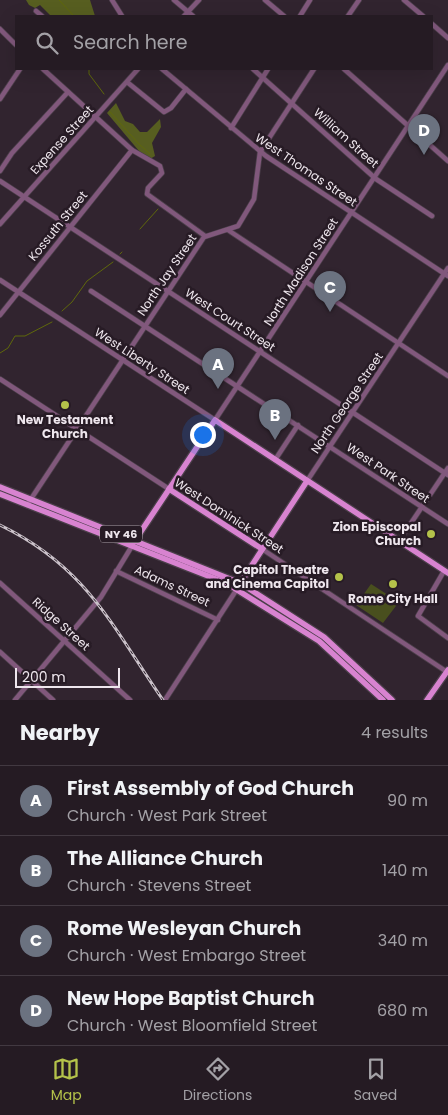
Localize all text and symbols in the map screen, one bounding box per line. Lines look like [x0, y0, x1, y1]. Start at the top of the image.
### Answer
search box [15, 15, 433, 70]
icon: search [33, 29, 61, 57]
text: Search here [73, 29, 187, 56]
street label: Expense Street [26, 102, 97, 178]
street label: William Street [310, 104, 383, 171]
pin: D [408, 114, 440, 155]
street label: West Thomas Street [252, 129, 361, 210]
street label: Kossuth Street [24, 187, 91, 264]
street label: North Madison Street [259, 215, 342, 329]
street label: North Jay Street [133, 230, 200, 319]
pin: C [314, 271, 346, 312]
street label: West Court Street [182, 284, 279, 355]
street label: West Liberty Street [91, 323, 193, 398]
pin: A [202, 348, 234, 389]
street label: North George Street [306, 349, 387, 457]
marker: New Testament Church [59, 399, 71, 411]
pin: B [259, 399, 291, 440]
place label: New Testament Church [17, 411, 113, 442]
your location [190, 422, 216, 448]
street label: West Park Street [343, 438, 433, 507]
street label: West Dominick Street [171, 474, 287, 557]
place label: Zion Episcopal Church [332, 518, 421, 549]
road number: NY 46 [100, 526, 142, 542]
marker: Zion Episcopal Church [425, 528, 437, 540]
street label: Adams Street [132, 561, 213, 610]
place label: Capitol Theatre and Cinema Capitol [205, 561, 330, 592]
marker: Capitol Theatre and Cinema Capitol [333, 571, 345, 583]
marker: Rome City Hall [387, 578, 399, 590]
place label: Rome City Hall [348, 590, 438, 607]
street label: Ridge Street [29, 593, 94, 654]
scale bar [15, 665, 120, 688]
text: 200 m [22, 667, 66, 687]
text: Nearby [20, 718, 100, 747]
text: 4 results [361, 721, 428, 744]
text: First Assembly of God Church [67, 775, 354, 802]
text: A [30, 789, 42, 812]
text: 90 m [387, 789, 428, 812]
text: Church · West Park Street [67, 804, 267, 827]
text: The Alliance Church [67, 845, 263, 872]
text: B [31, 859, 41, 882]
text: 140 m [382, 859, 428, 882]
text: Church · Stevens Street [67, 874, 251, 897]
text: Rome Wesleyan Church [67, 915, 301, 942]
text: C [30, 929, 42, 952]
text: 340 m [378, 929, 428, 952]
text: Church · West Embargo Street [67, 944, 306, 967]
text: New Hope Baptist Church [67, 985, 315, 1012]
text: D [30, 999, 42, 1022]
text: 680 m [377, 999, 428, 1022]
text: Church · West Bloomfield Street [67, 1014, 317, 1037]
tab: Map [51, 1055, 82, 1106]
tab: Directions [183, 1055, 252, 1106]
tab: Saved [354, 1055, 397, 1106]

